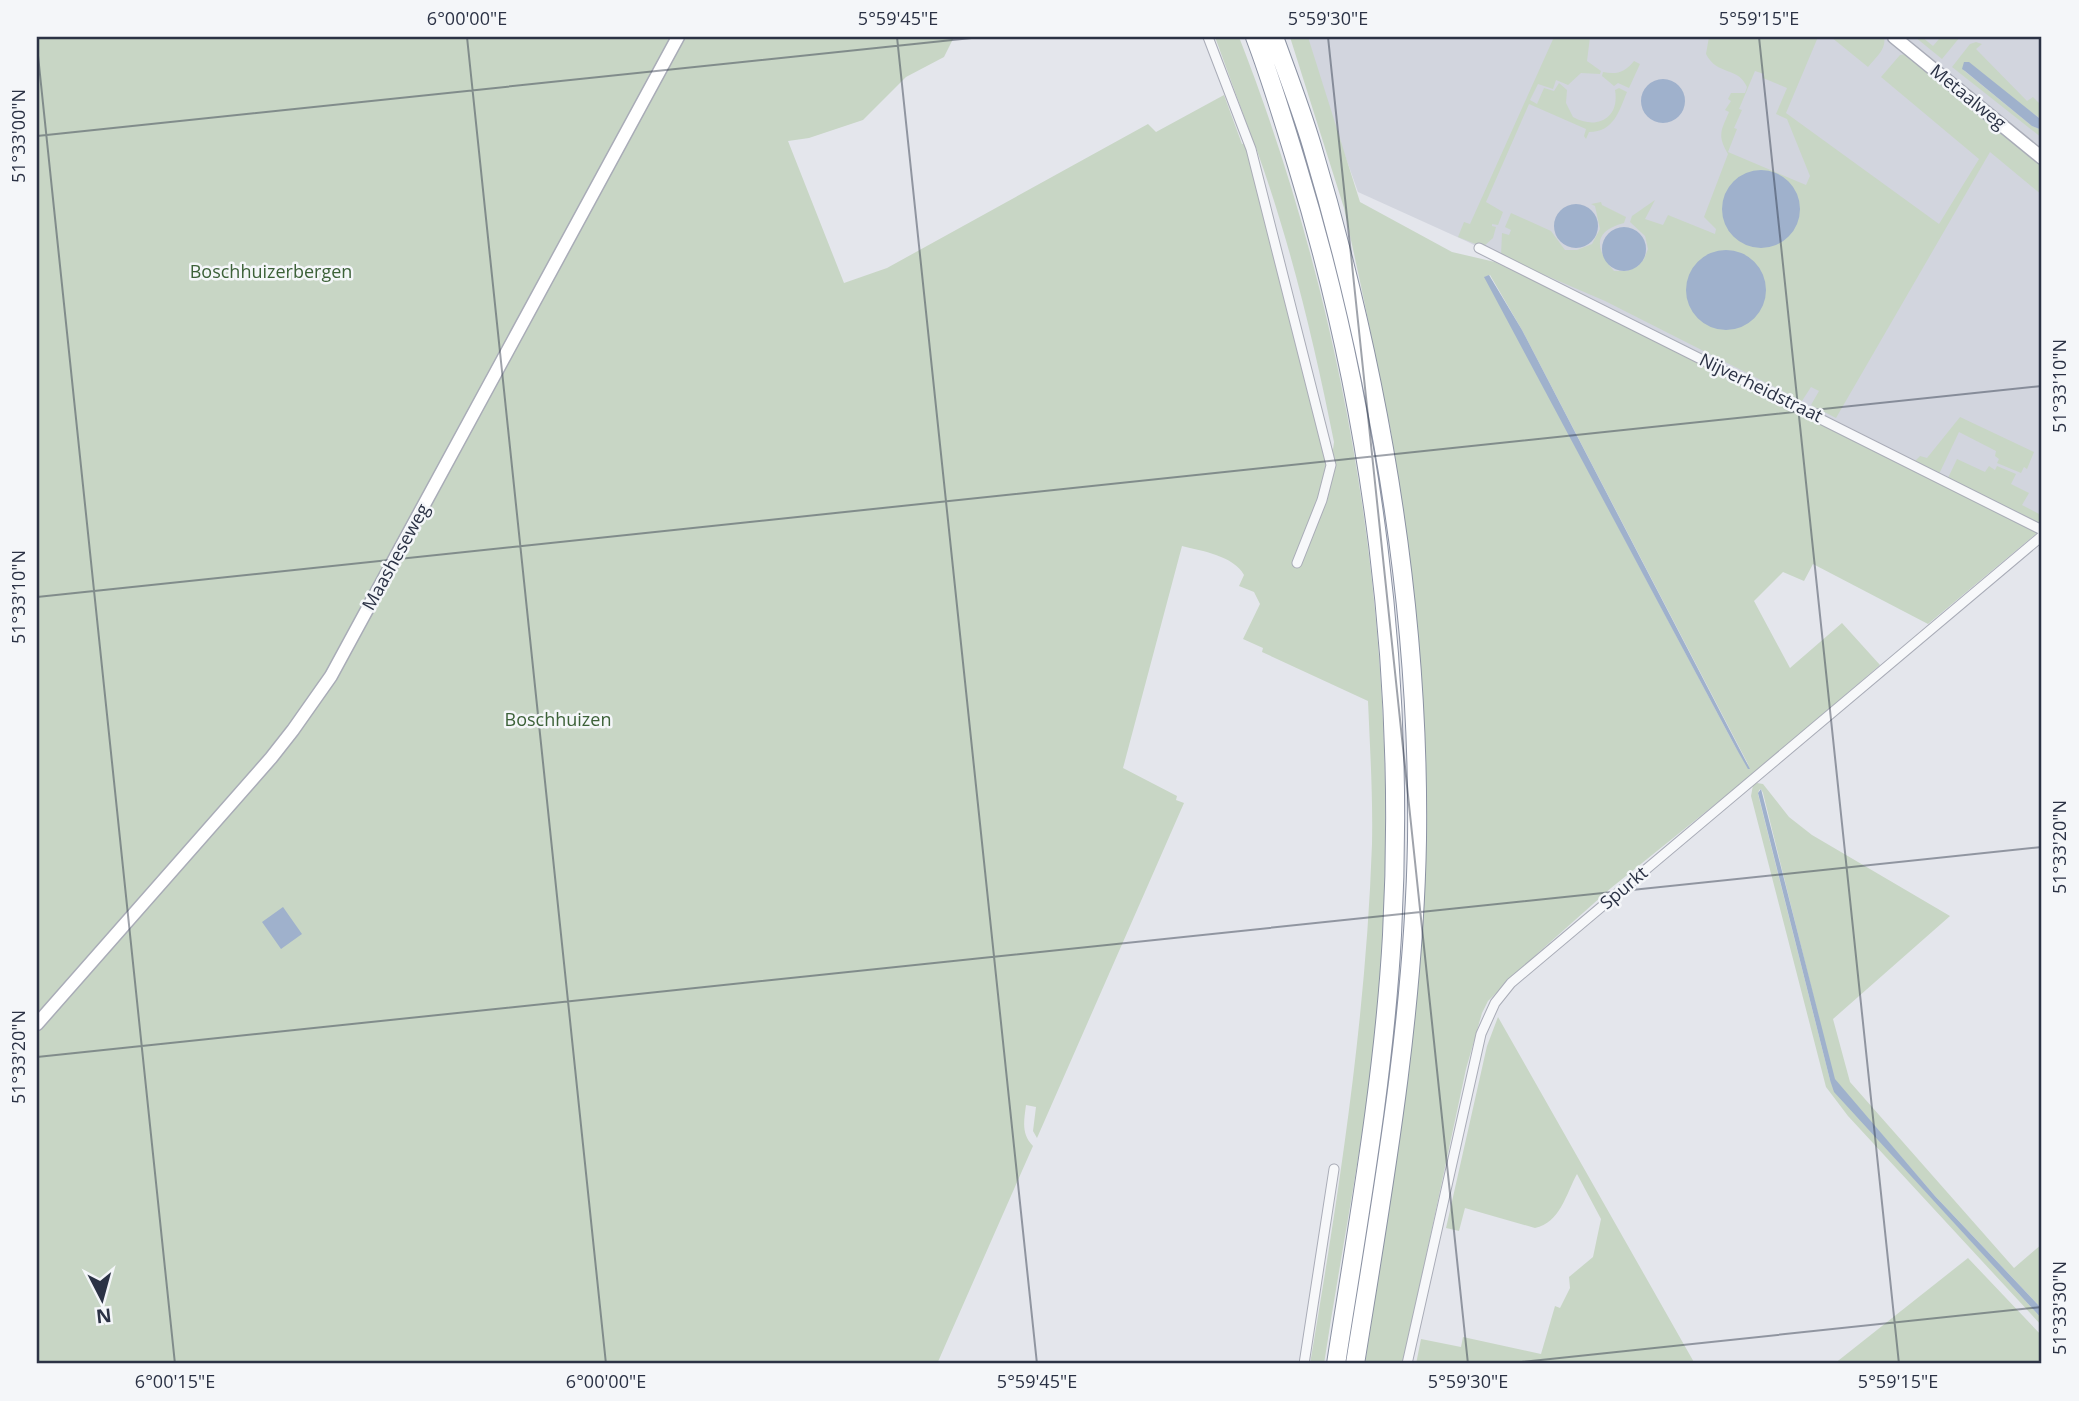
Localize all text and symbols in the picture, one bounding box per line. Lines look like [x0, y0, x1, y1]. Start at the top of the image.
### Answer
text: 6°00'00"E [427, 6, 507, 30]
text: 5°59'45"E [858, 6, 938, 30]
text: 5°59'30"E [1288, 6, 1368, 30]
text: 5°59'15"E [1719, 6, 1799, 30]
street label: Metaalweg [1926, 58, 2012, 134]
text: 51°33'00"N [6, 89, 30, 183]
park label: Boschhuizerbergen [190, 259, 352, 283]
text: 51°33'10"N [2047, 339, 2071, 433]
street label: Nijverheidstraat [1696, 347, 1827, 427]
street label: Maasheseweg [356, 499, 434, 614]
text: 51°33'10"N [6, 550, 30, 644]
park label: Boschhuizen [505, 707, 611, 731]
text: 51°33'20"N [2047, 800, 2071, 894]
street label: Spurkt [1595, 860, 1652, 914]
text: 51°33'20"N [6, 1010, 30, 1104]
text: 51°33'30"N [2047, 1261, 2071, 1355]
north arrow [66, 1264, 136, 1334]
text: N [95, 1302, 113, 1330]
text: 6°00'15"E [135, 1369, 215, 1393]
text: 6°00'00"E [566, 1369, 646, 1393]
text: 5°59'45"E [997, 1369, 1077, 1393]
text: 5°59'30"E [1428, 1369, 1508, 1393]
text: 5°59'15"E [1858, 1369, 1938, 1393]

